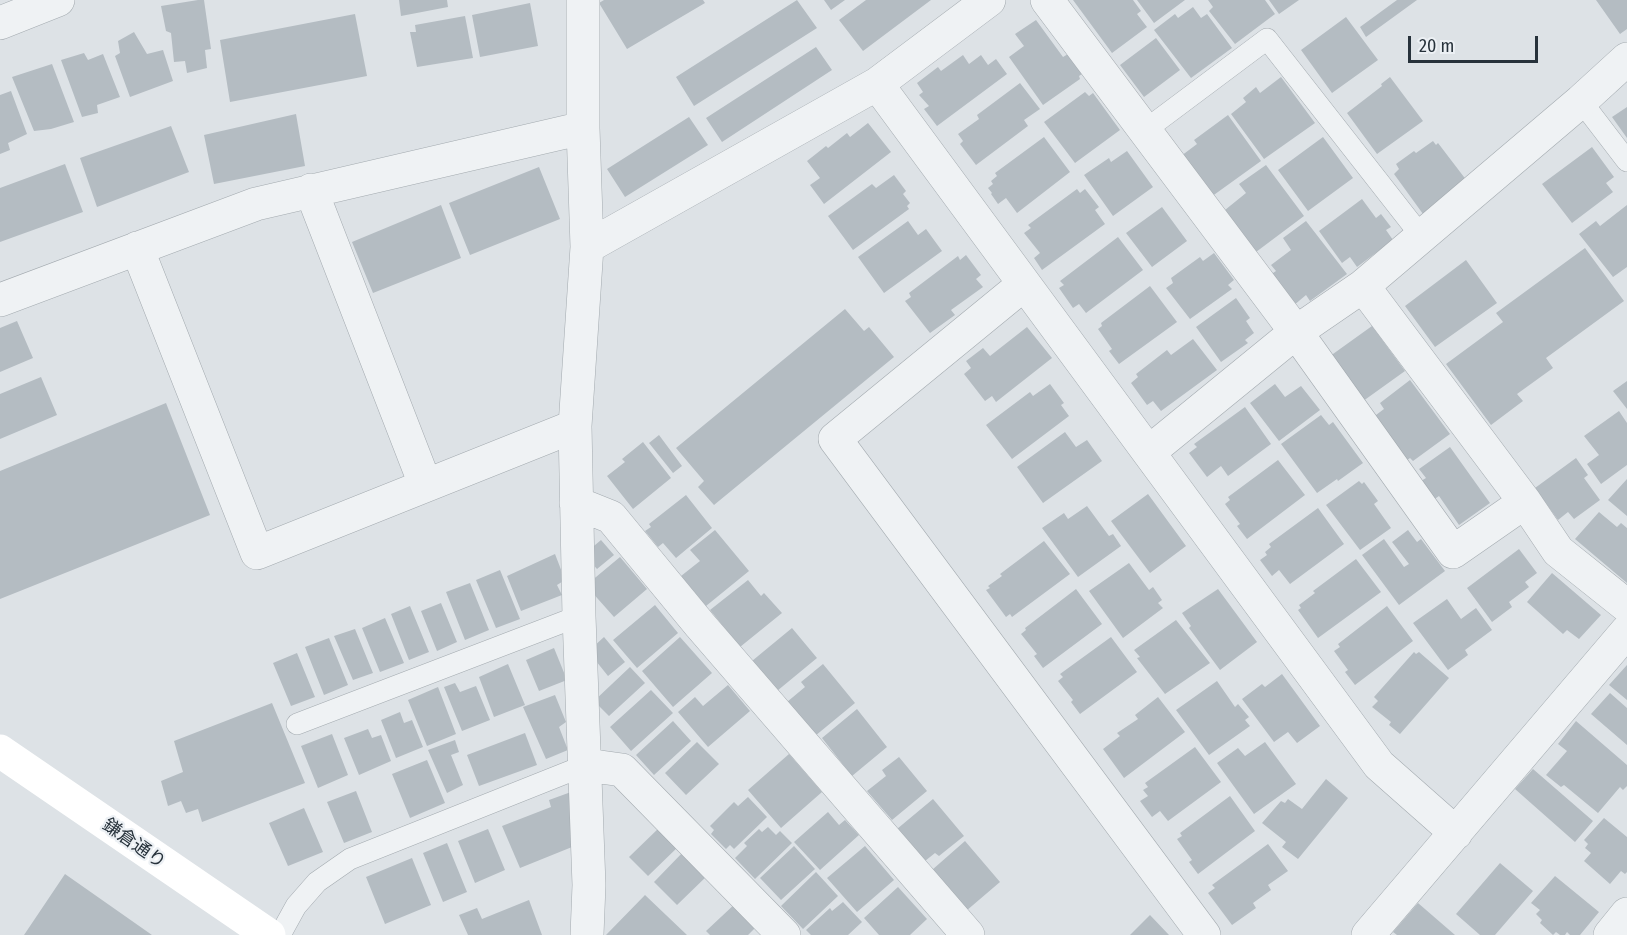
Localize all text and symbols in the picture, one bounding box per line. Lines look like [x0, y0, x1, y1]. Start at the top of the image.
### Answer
scale bar [1411, 24, 1542, 62]
text: 20 m [1419, 35, 1454, 57]
street label: 鎌倉通り [98, 815, 170, 873]

